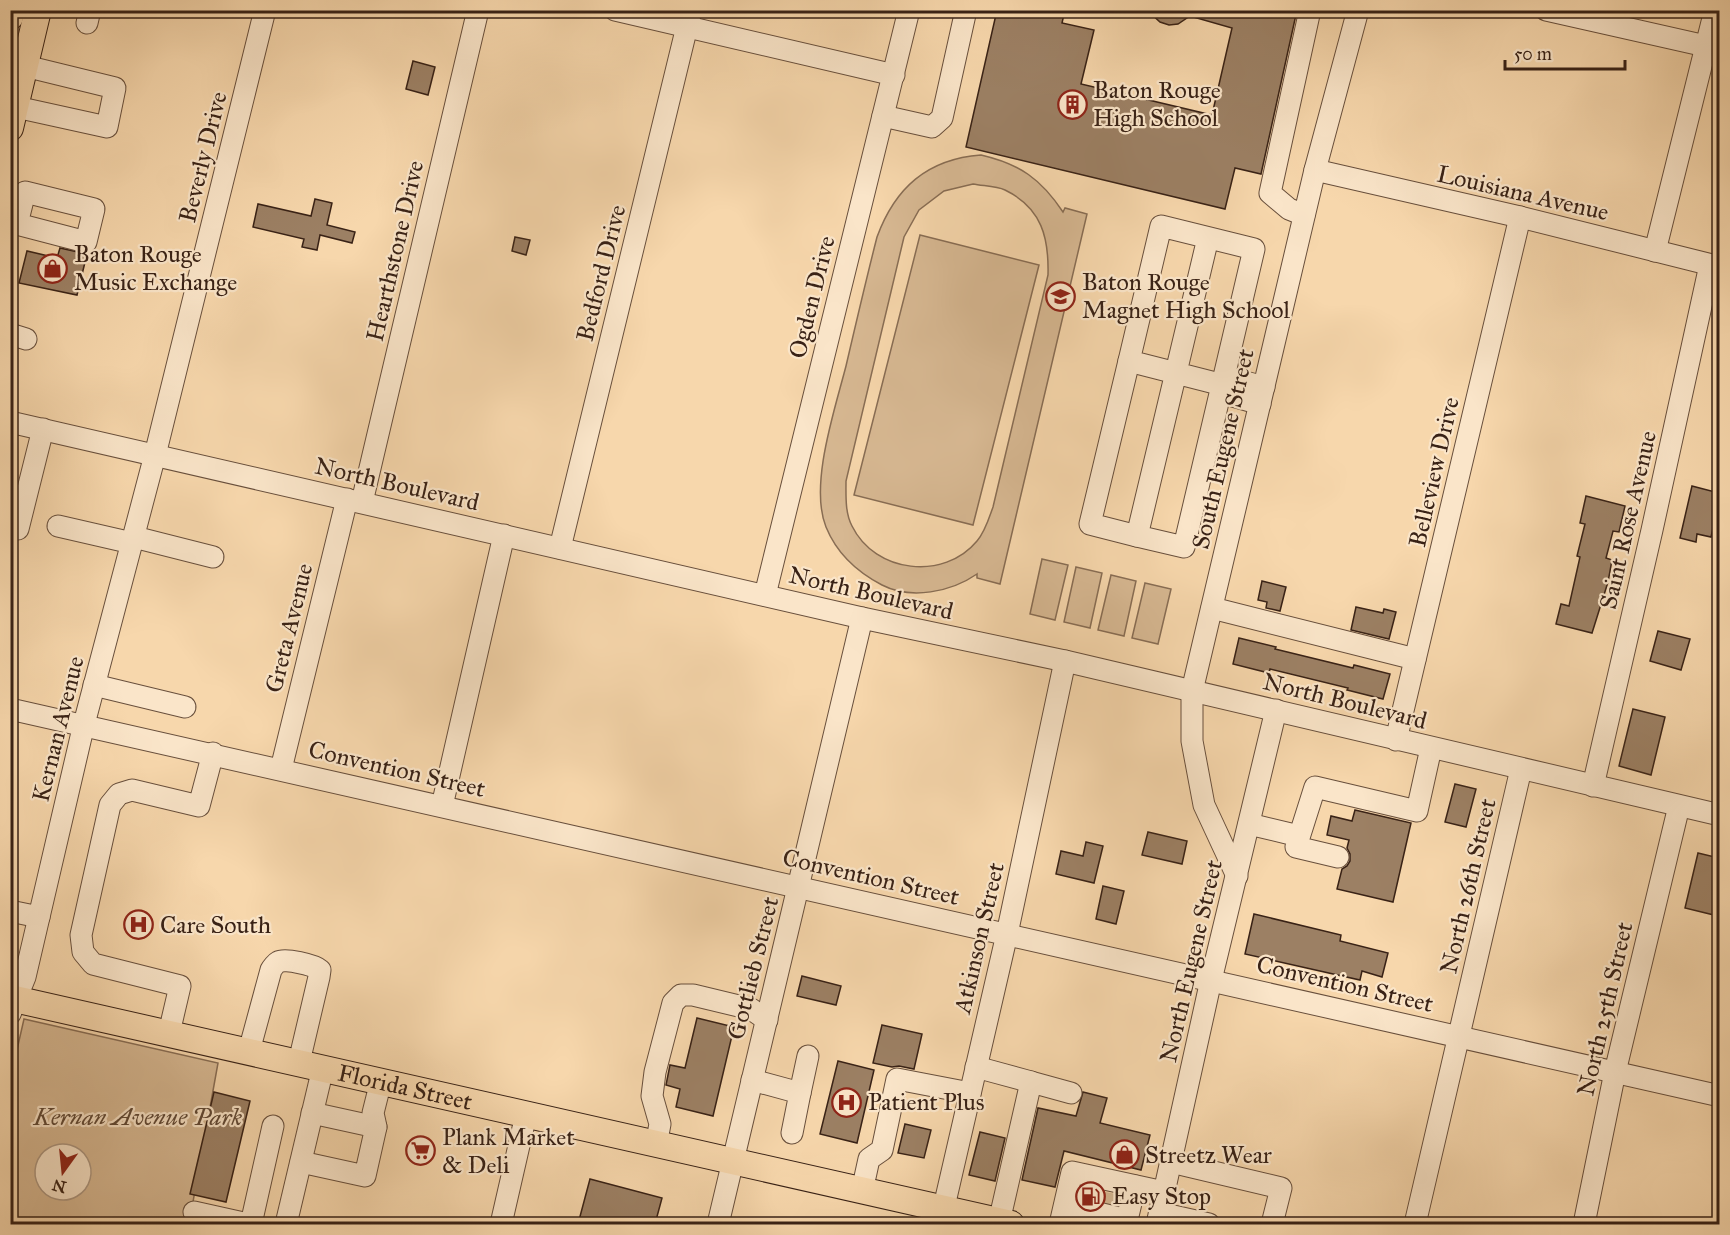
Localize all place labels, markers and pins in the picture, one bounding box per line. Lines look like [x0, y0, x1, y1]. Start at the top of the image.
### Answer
place label: Baton Rouge High School [1093, 75, 1221, 133]
building icon: Baton Rouge High School [1056, 88, 1088, 120]
place label: Baton Rouge Music Exchange [74, 239, 237, 297]
shop icon: Baton Rouge Music Exchange [37, 252, 69, 284]
place label: Baton Rouge Magnet High School [1082, 267, 1290, 325]
school or university icon: Baton Rouge Magnet High School [1045, 280, 1077, 312]
hospital icon: Care South [123, 909, 155, 941]
place label: Care South [160, 910, 271, 940]
hospital icon: Patient Plus [831, 1086, 863, 1118]
place label: Patient Plus [868, 1087, 985, 1117]
place label: Plank Market & Deli [442, 1122, 575, 1180]
supermarket icon: Plank Market & Deli [405, 1135, 437, 1167]
shop icon: Streetz Wear [1108, 1139, 1140, 1171]
place label: Streetz Wear [1145, 1140, 1272, 1170]
fuel station icon: Easy Stop [1075, 1180, 1107, 1212]
place label: Easy Stop [1112, 1181, 1211, 1211]

